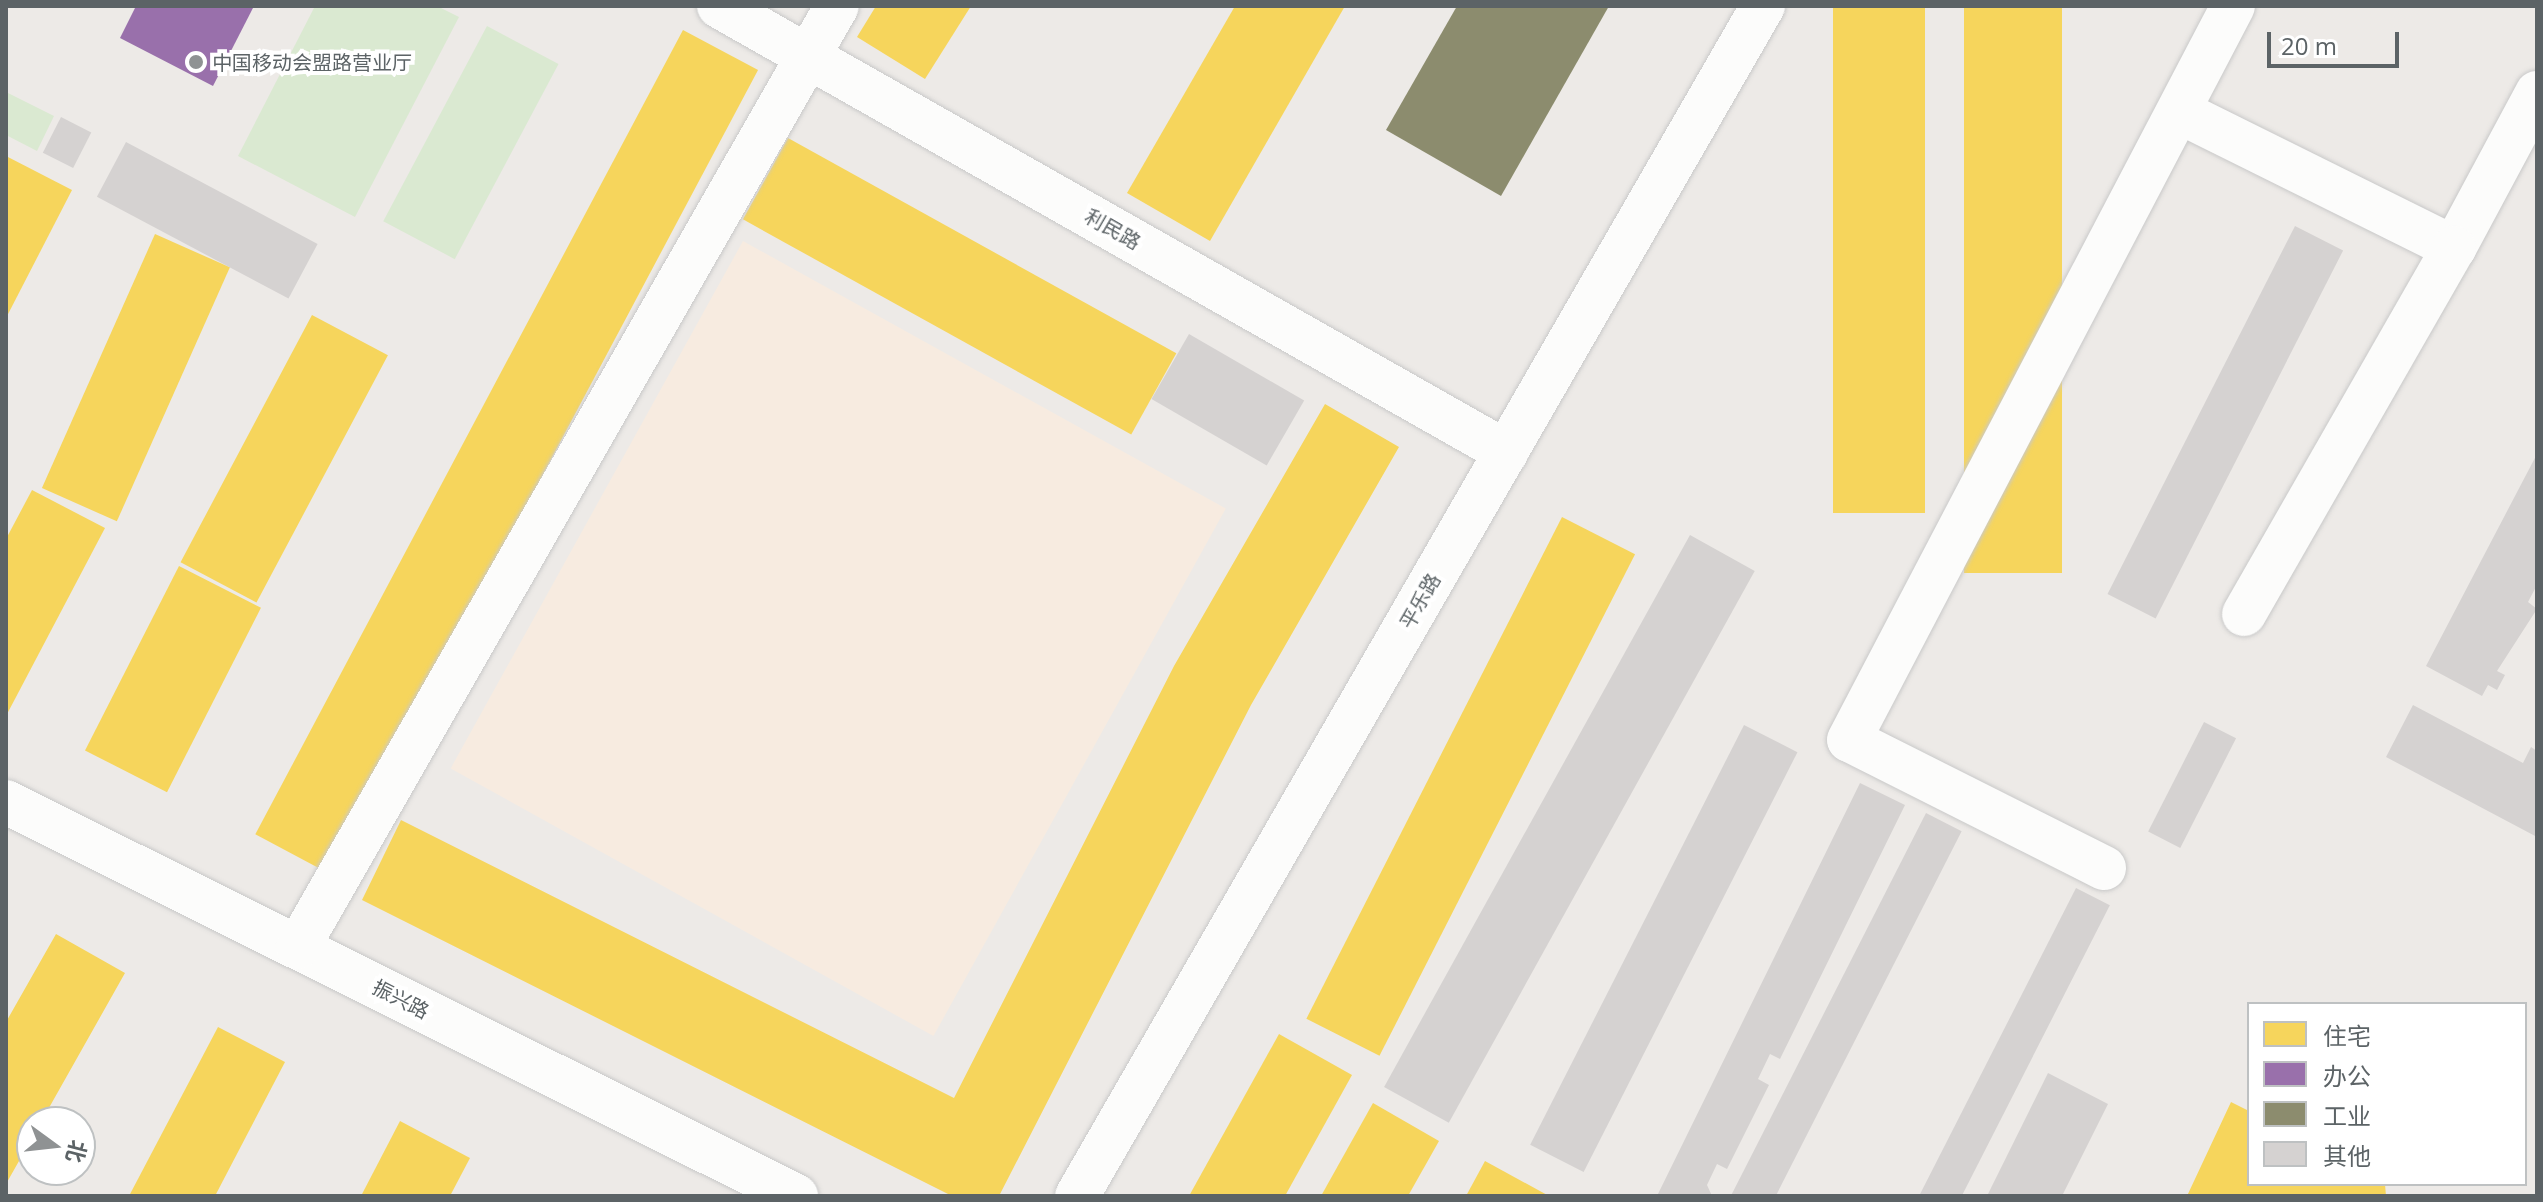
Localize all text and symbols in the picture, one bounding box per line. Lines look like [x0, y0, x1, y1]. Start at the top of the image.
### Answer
scale bar [2271, 16, 2403, 66]
text: 20 m [2281, 29, 2337, 62]
place label: 中国移动会盟路营业厅 [212, 50, 412, 74]
marker: 中国移动会盟路营业厅 [187, 53, 205, 71]
street label: 利民路 [1081, 204, 1145, 254]
street label: 平乐路 [1395, 569, 1445, 633]
street label: 振兴路 [369, 975, 433, 1023]
legend [2247, 1002, 2527, 1186]
text: 住宅 [2323, 1019, 2371, 1052]
text: 办公 [2323, 1059, 2371, 1092]
text: 工业 [2323, 1099, 2371, 1132]
north arrow [16, 1106, 96, 1186]
text: 北 [60, 1137, 95, 1166]
text: 其他 [2323, 1139, 2371, 1172]

